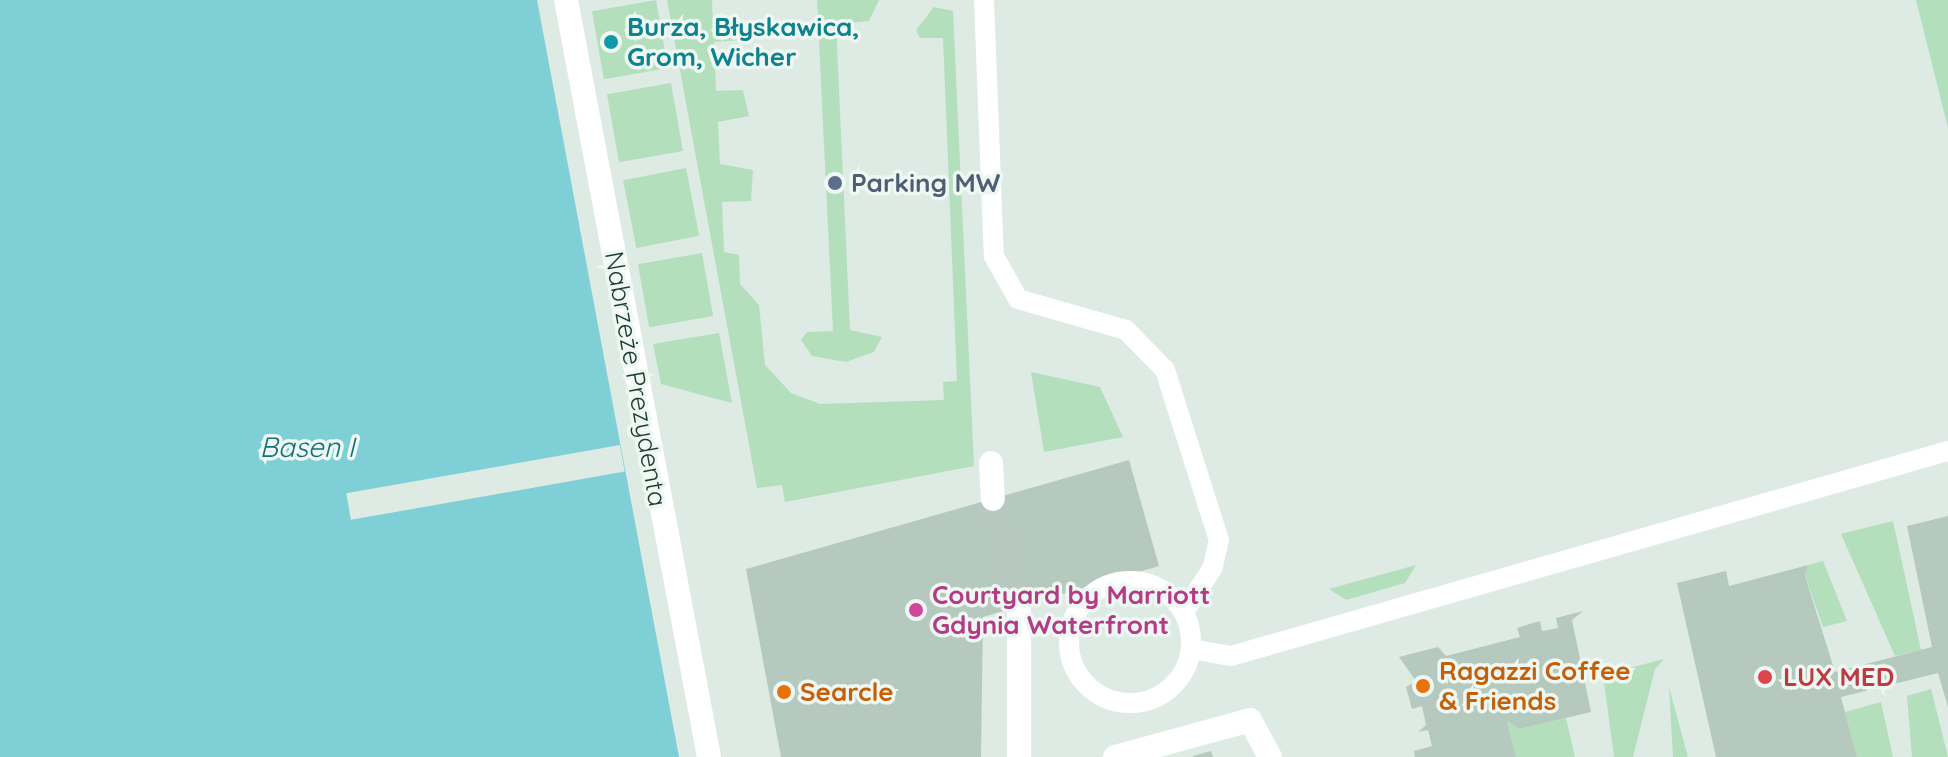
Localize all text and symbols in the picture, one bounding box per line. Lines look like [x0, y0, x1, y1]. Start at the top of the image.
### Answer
place label: Burza, Błyskawica, Grom, Wicher [627, 11, 859, 72]
marker: Burza, Błyskawica, Grom, Wicher [602, 33, 620, 51]
place label: Parking MW [851, 167, 1000, 199]
marker: Parking MW [826, 174, 844, 192]
street label: Nabrzeże Prezydenta [598, 249, 674, 509]
water label: Basen I [260, 430, 354, 464]
place label: Courtyard by Marriott Gdynia Waterfront [932, 579, 1210, 640]
marker: Courtyard by Marriott Gdynia Waterfront [907, 601, 925, 619]
place label: Ragazzi Coffee & Friends [1439, 655, 1631, 716]
place label: LUX MED [1783, 661, 1894, 693]
marker: LUX MED [1754, 666, 1776, 688]
place label: Searcle [800, 676, 894, 708]
marker: Ragazzi Coffee & Friends [1414, 677, 1432, 695]
marker: Searcle [775, 683, 793, 701]

